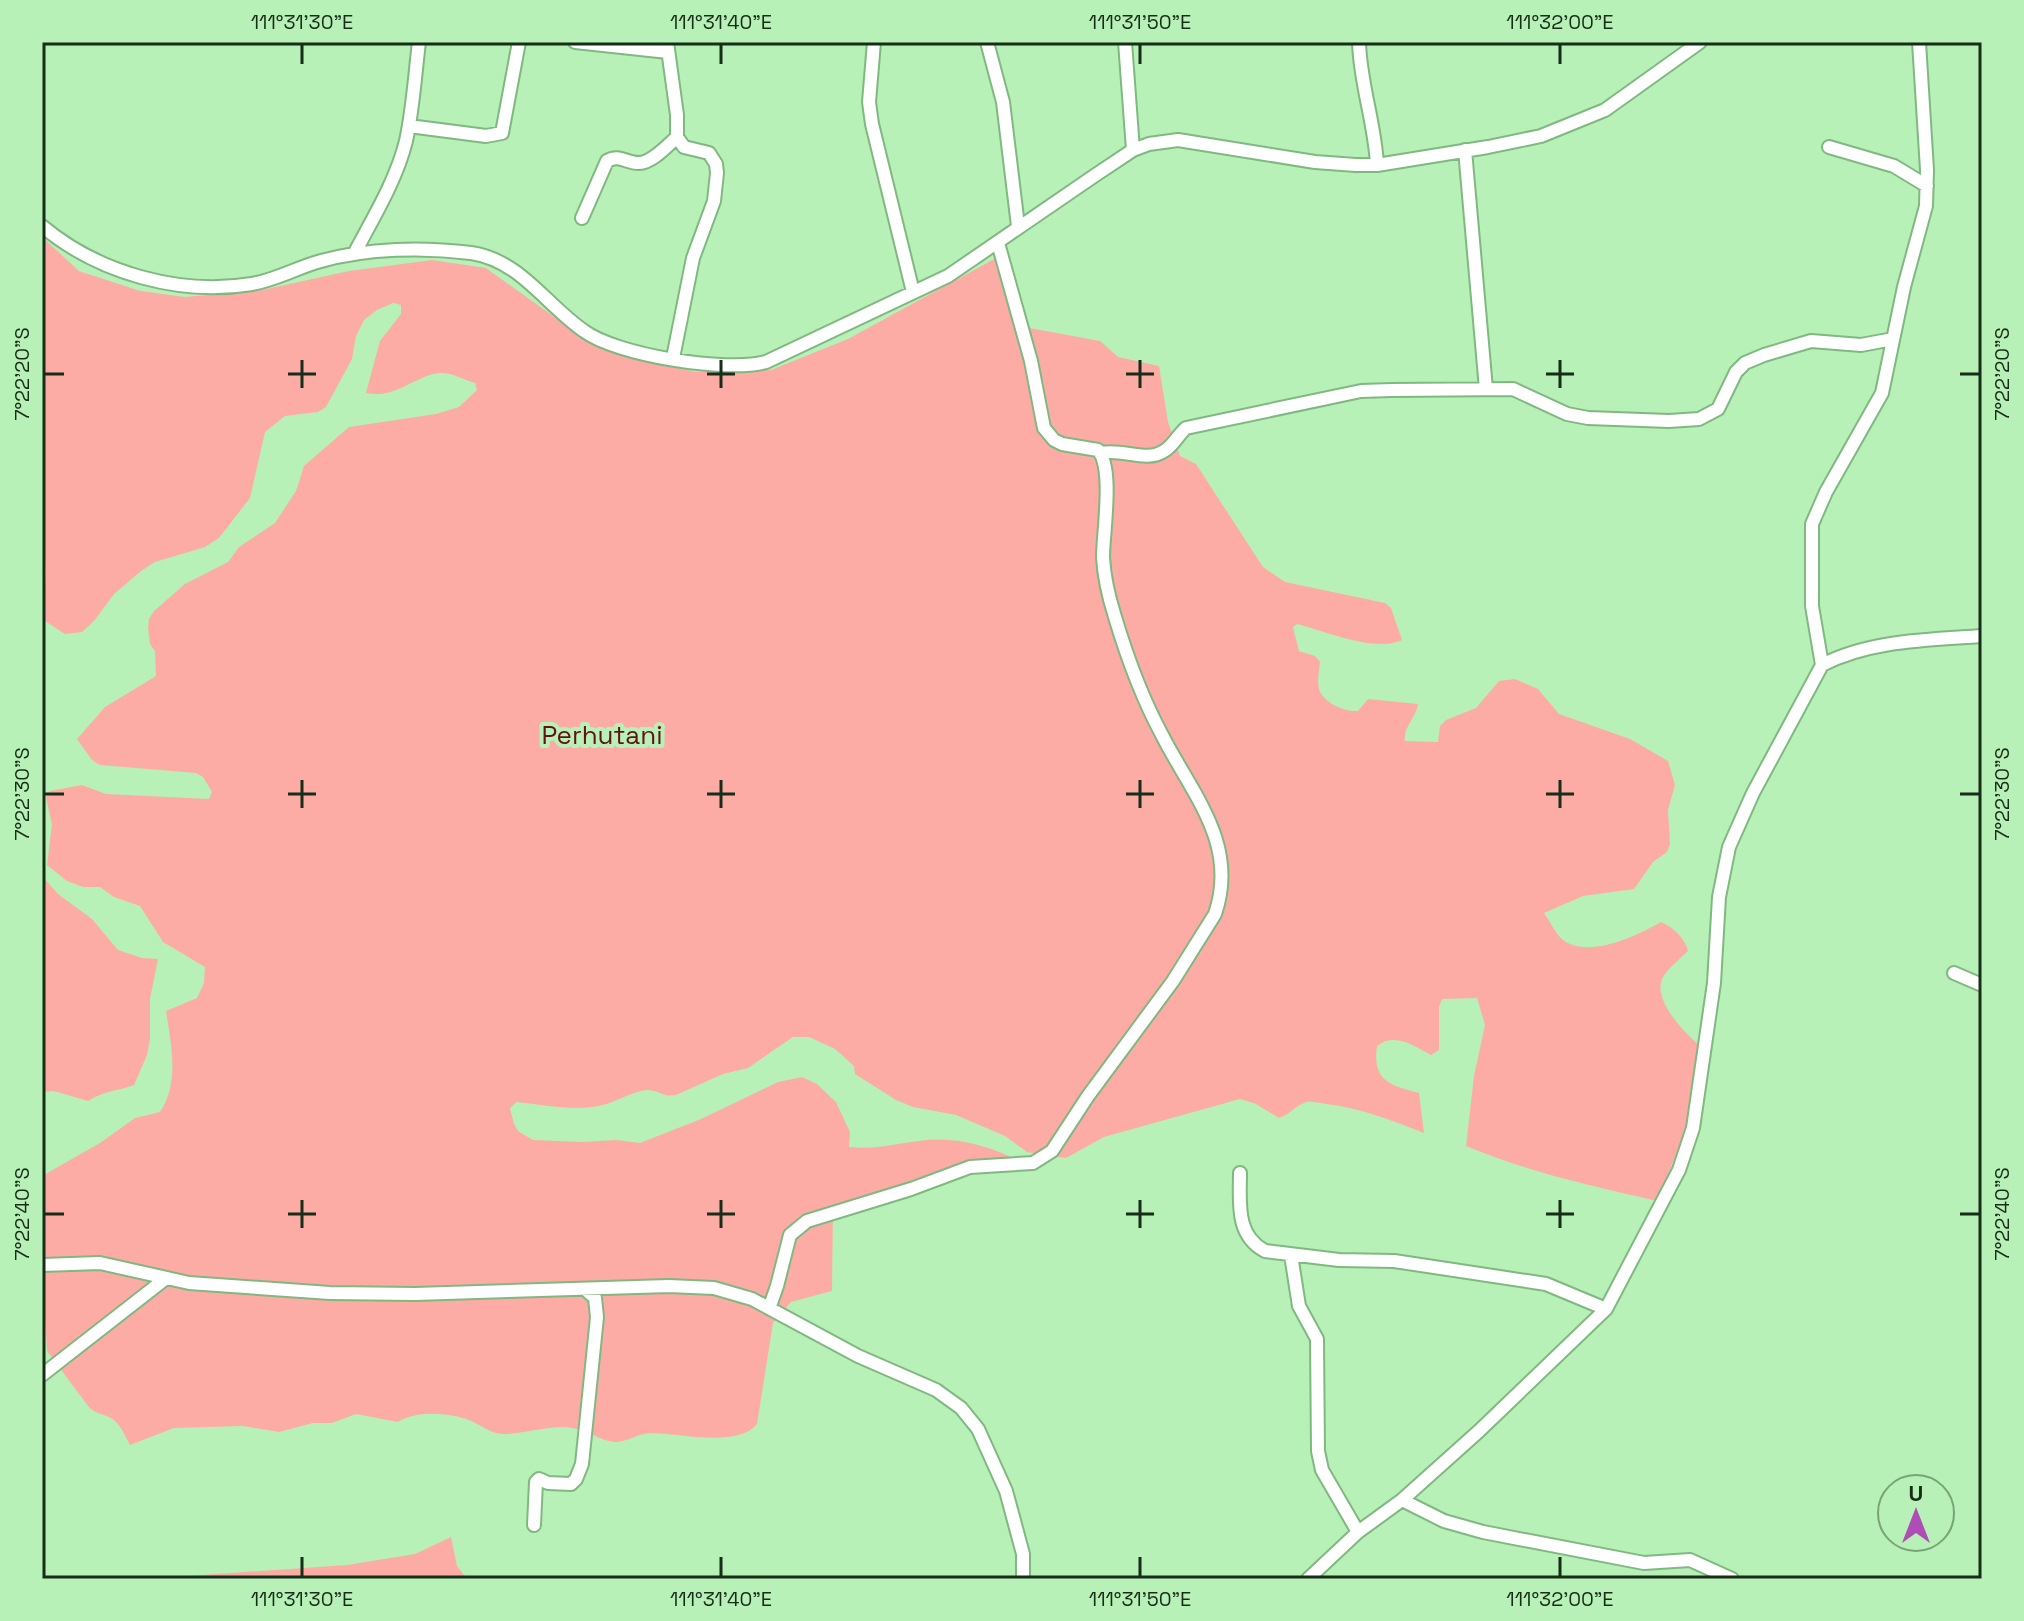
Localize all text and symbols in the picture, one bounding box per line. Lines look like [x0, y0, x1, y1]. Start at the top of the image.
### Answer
text: 111°31'30"E [251, 9, 353, 35]
text: 111°31'40"E [670, 9, 772, 35]
text: 111°31'50"E [1089, 9, 1191, 35]
text: 111°32'00"E [1506, 9, 1614, 35]
text: 7°22'20"S [9, 327, 35, 421]
text: 7°22'20"S [1989, 327, 2015, 421]
park label: Perhutani [541, 718, 663, 752]
text: 7°22'30"S [9, 747, 35, 841]
text: 7°22'30"S [1989, 747, 2015, 841]
text: 7°22'40"S [9, 1167, 35, 1261]
text: 7°22'40"S [1989, 1167, 2015, 1261]
north arrow [1876, 1473, 1956, 1553]
text: U [1909, 1479, 1923, 1507]
text: 111°31'30"E [251, 1586, 353, 1612]
text: 111°31'40"E [670, 1586, 772, 1612]
text: 111°31'50"E [1089, 1586, 1191, 1612]
text: 111°32'00"E [1506, 1586, 1614, 1612]

